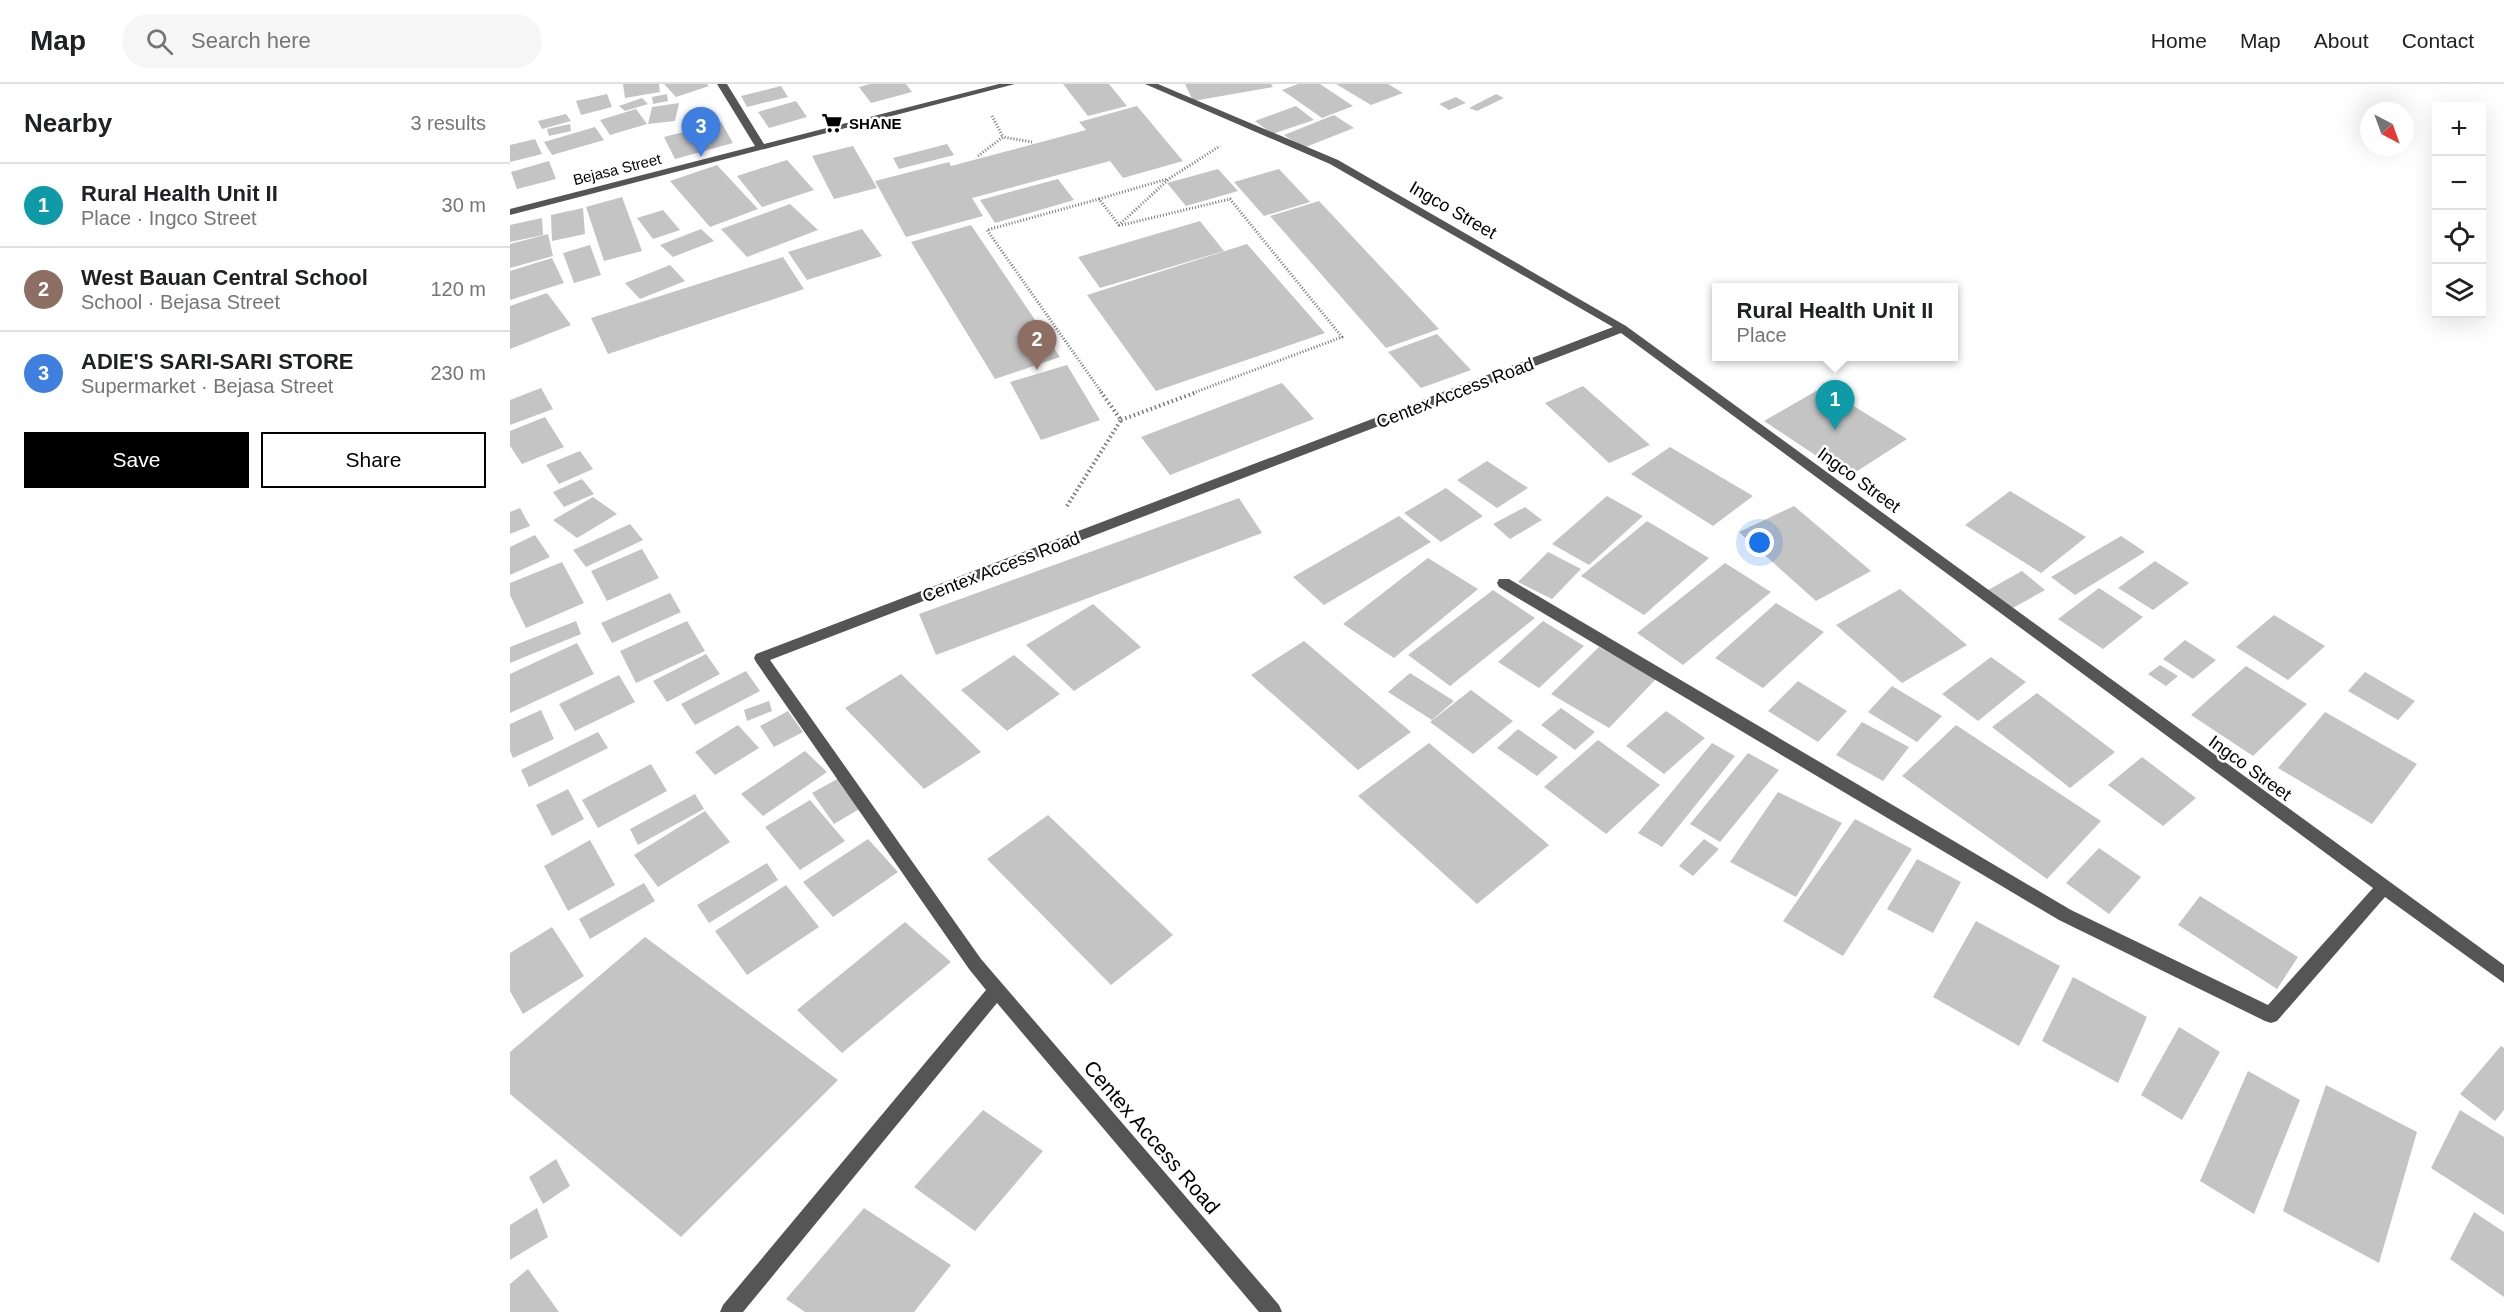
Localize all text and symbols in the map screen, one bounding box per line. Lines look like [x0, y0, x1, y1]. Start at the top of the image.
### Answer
search box [122, 14, 542, 68]
text: Map [30, 25, 86, 56]
icon: search [143, 25, 176, 58]
text: Search here [191, 28, 311, 53]
text: Home [2151, 29, 2207, 52]
text: Map [2240, 29, 2281, 52]
text: About [2314, 29, 2369, 52]
text: Contact [2402, 29, 2474, 52]
north arrow [2360, 102, 2414, 156]
map controls [2432, 102, 2486, 318]
button: + [2432, 102, 2486, 156]
pin: 3 [682, 107, 720, 157]
text: Nearby [24, 108, 112, 138]
supermarket icon: SHANE [820, 111, 844, 135]
text: 3 results [410, 112, 486, 134]
place label: SHANE [849, 115, 902, 132]
street label: Bejasa Street [571, 150, 664, 188]
button: − [2432, 156, 2486, 210]
street label: Ingco Street [1406, 177, 1500, 243]
text: Rural Health Unit II [81, 181, 278, 206]
text: 1 [38, 194, 49, 216]
text: 30 m [442, 194, 486, 216]
text: Place · Ingco Street [81, 207, 257, 229]
button: locate [2432, 210, 2486, 264]
button: layers [2432, 264, 2486, 318]
text: West Bauan Central School [81, 265, 368, 290]
text: 2 [38, 278, 49, 300]
text: 120 m [430, 278, 486, 300]
popup [1712, 283, 1958, 361]
text: School · Bejasa Street [81, 291, 280, 313]
text: Rural Health Unit II [1737, 298, 1933, 323]
pin: 2 [1018, 320, 1056, 370]
text: Place [1737, 324, 1787, 346]
text: ADIE'S SARI-SARI STORE [81, 349, 354, 374]
street label: Centex Access Road [1373, 354, 1537, 432]
text: 3 [38, 362, 49, 384]
text: 230 m [430, 362, 486, 384]
text: Supermarket · Bejasa Street [81, 375, 333, 397]
pin: 1 [1816, 380, 1854, 430]
button: Save [24, 432, 249, 488]
button: Share [261, 432, 486, 488]
street label: Ingco Street [1814, 443, 1904, 517]
street label: Centex Access Road [919, 528, 1083, 606]
your location [1745, 528, 1774, 557]
street label: Ingco Street [2205, 731, 2295, 805]
street label: Centex Access Road [1079, 1056, 1225, 1218]

